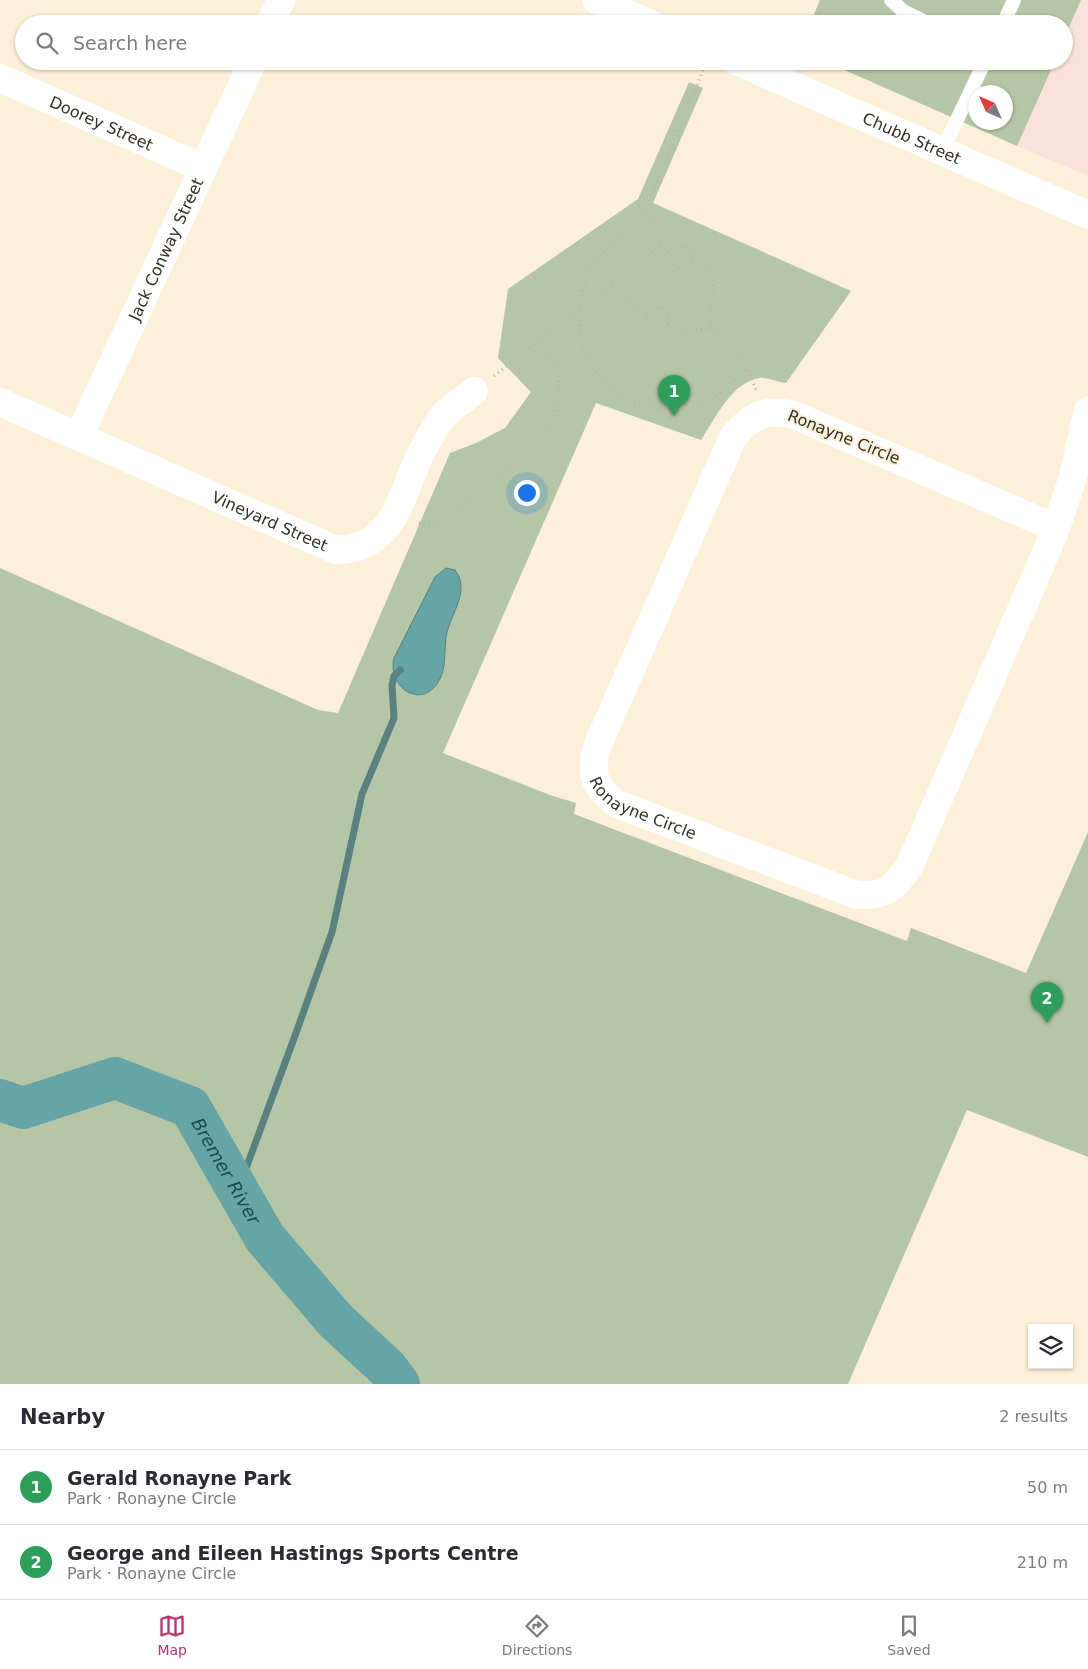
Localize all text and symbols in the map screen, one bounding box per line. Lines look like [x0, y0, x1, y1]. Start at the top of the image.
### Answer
search box [15, 15, 1073, 70]
icon: search [33, 29, 61, 57]
text: Search here [73, 32, 187, 54]
north arrow [968, 85, 1013, 130]
street label: Doorey Street [47, 92, 156, 154]
street label: Chubb Street [860, 108, 964, 168]
street label: Jack Conway Street [124, 175, 207, 324]
pin: 1 [658, 375, 690, 416]
street label: Ronayne Circle [785, 406, 903, 468]
your location [514, 480, 540, 506]
street label: Vineyard Street [209, 487, 331, 555]
street label: Ronayne Circle [586, 773, 699, 843]
pin: 2 [1031, 982, 1063, 1023]
water label: Bremer River [188, 1114, 266, 1229]
map controls [1028, 1324, 1073, 1369]
button: layers [1028, 1324, 1073, 1369]
text: Nearby [20, 1405, 105, 1429]
text: 2 results [999, 1407, 1068, 1426]
text: Gerald Ronayne Park [67, 1467, 292, 1489]
text: 1 [30, 1478, 42, 1497]
text: 50 m [1027, 1478, 1068, 1497]
text: Park · Ronayne Circle [67, 1489, 236, 1508]
text: George and Eileen Hastings Sports Centre [67, 1542, 519, 1564]
text: 2 [30, 1553, 42, 1572]
text: 210 m [1017, 1553, 1068, 1572]
text: Park · Ronayne Circle [67, 1564, 236, 1583]
tab: Map [157, 1612, 187, 1658]
tab: Directions [502, 1612, 572, 1658]
tab: Saved [887, 1612, 931, 1658]

